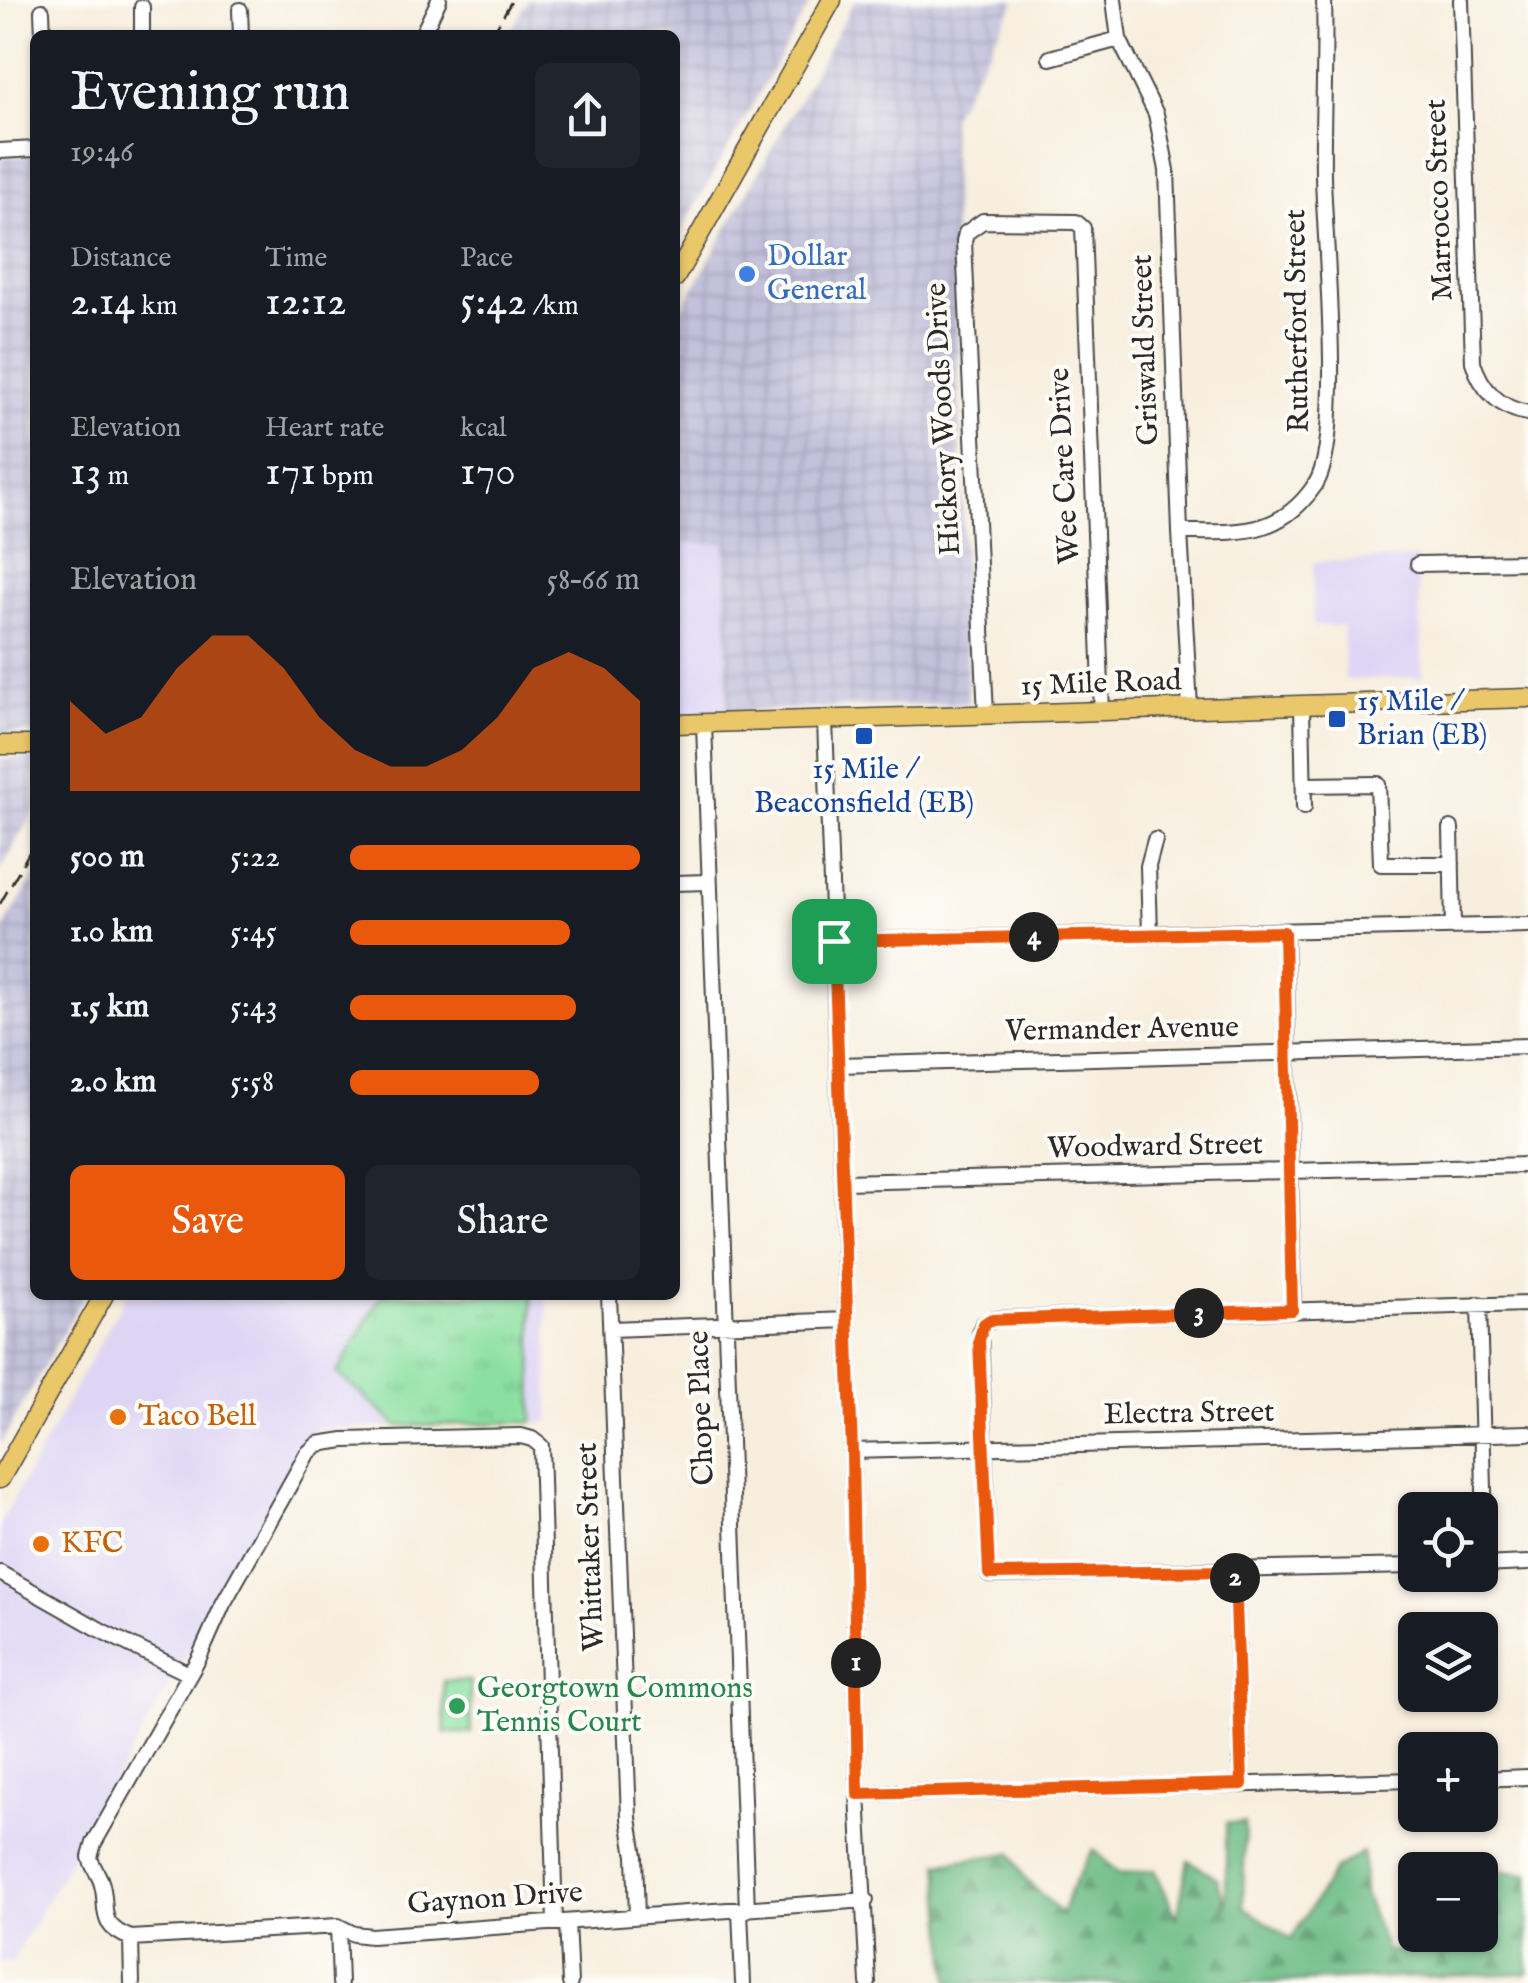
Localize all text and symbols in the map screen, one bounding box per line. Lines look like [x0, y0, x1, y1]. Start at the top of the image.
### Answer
text: Evening run [70, 59, 350, 129]
button: share [535, 63, 640, 168]
street label: Marrocco Street [1417, 98, 1463, 302]
text: 19:46 [70, 132, 134, 173]
street label: Rutherford Street [1277, 209, 1319, 433]
place label: Dollar General [767, 238, 867, 310]
text: Distance [70, 241, 171, 276]
text: Time [265, 241, 327, 276]
text: Pace [460, 241, 513, 276]
street label: Griswald Street [1124, 254, 1168, 446]
marker: Dollar General [736, 263, 758, 285]
text: 2.14 [70, 276, 135, 329]
text: 12:12 [265, 276, 347, 329]
text: 5:42 [460, 276, 527, 329]
street label: Hickory Woods Drive [918, 282, 970, 556]
text: km [135, 289, 178, 324]
text: /km [527, 289, 579, 324]
street label: Wee Care Drive [1041, 367, 1089, 565]
text: Elevation [70, 411, 181, 446]
text: Heart rate [265, 411, 384, 446]
text: kcal [460, 411, 507, 446]
text: 13 [70, 446, 101, 499]
text: 171 [265, 446, 316, 499]
text: 170 [460, 446, 516, 499]
text: m [101, 459, 129, 494]
text: bpm [316, 459, 374, 494]
text: Elevation [70, 560, 197, 601]
text: 58–66 m [546, 560, 640, 601]
street label: 15 Mile Road [1020, 662, 1183, 706]
place label: 15 Mile / Brian (EB) [1357, 683, 1488, 755]
marker: 15 Mile / Brian (EB) [1326, 708, 1348, 730]
marker: 15 Mile / Beaconsfield (EB) [853, 725, 875, 747]
place label: 15 Mile / Beaconsfield (EB) [754, 751, 974, 823]
text: 500 m [70, 837, 145, 878]
text: 5:22 [230, 837, 280, 878]
pin [792, 899, 877, 984]
text: 1.0 km [70, 912, 153, 953]
text: 5:45 [230, 912, 277, 953]
pin: 4 [1009, 912, 1059, 962]
icon: arrive [807, 914, 862, 969]
text: 4 [1027, 919, 1041, 954]
text: 1.5 km [70, 987, 149, 1028]
text: 5:43 [230, 987, 278, 1028]
street label: Vermander Avenue [1004, 1009, 1239, 1051]
text: 2.0 km [70, 1062, 156, 1103]
text: 5:58 [230, 1062, 274, 1103]
street label: Woodward Street [1047, 1126, 1263, 1168]
button: Save [70, 1165, 345, 1280]
button: Share [365, 1165, 640, 1280]
pin: 3 [1174, 1288, 1224, 1338]
text: 3 [1194, 1295, 1204, 1330]
street label: Chope Place [680, 1330, 724, 1486]
street label: Electra Street [1103, 1394, 1275, 1434]
place label: Taco Bell [138, 1398, 257, 1436]
marker: Taco Bell [107, 1406, 129, 1428]
street label: Whittaker Street [568, 1442, 614, 1652]
map controls [1398, 1492, 1498, 1952]
button: locate [1398, 1492, 1498, 1592]
place label: KFC [61, 1525, 123, 1563]
marker: KFC [30, 1533, 52, 1555]
pin: 2 [1210, 1553, 1260, 1603]
text: 2 [1228, 1560, 1242, 1595]
button: layers [1398, 1612, 1498, 1712]
pin: 1 [831, 1638, 881, 1688]
text: 1 [851, 1645, 861, 1680]
place label: Georgtown Commons Tennis Court [477, 1670, 753, 1742]
marker: Georgtown Commons Tennis Court [446, 1695, 468, 1717]
button: + [1398, 1732, 1498, 1832]
button: − [1398, 1852, 1498, 1952]
street label: Gaynon Drive [406, 1874, 584, 1924]

